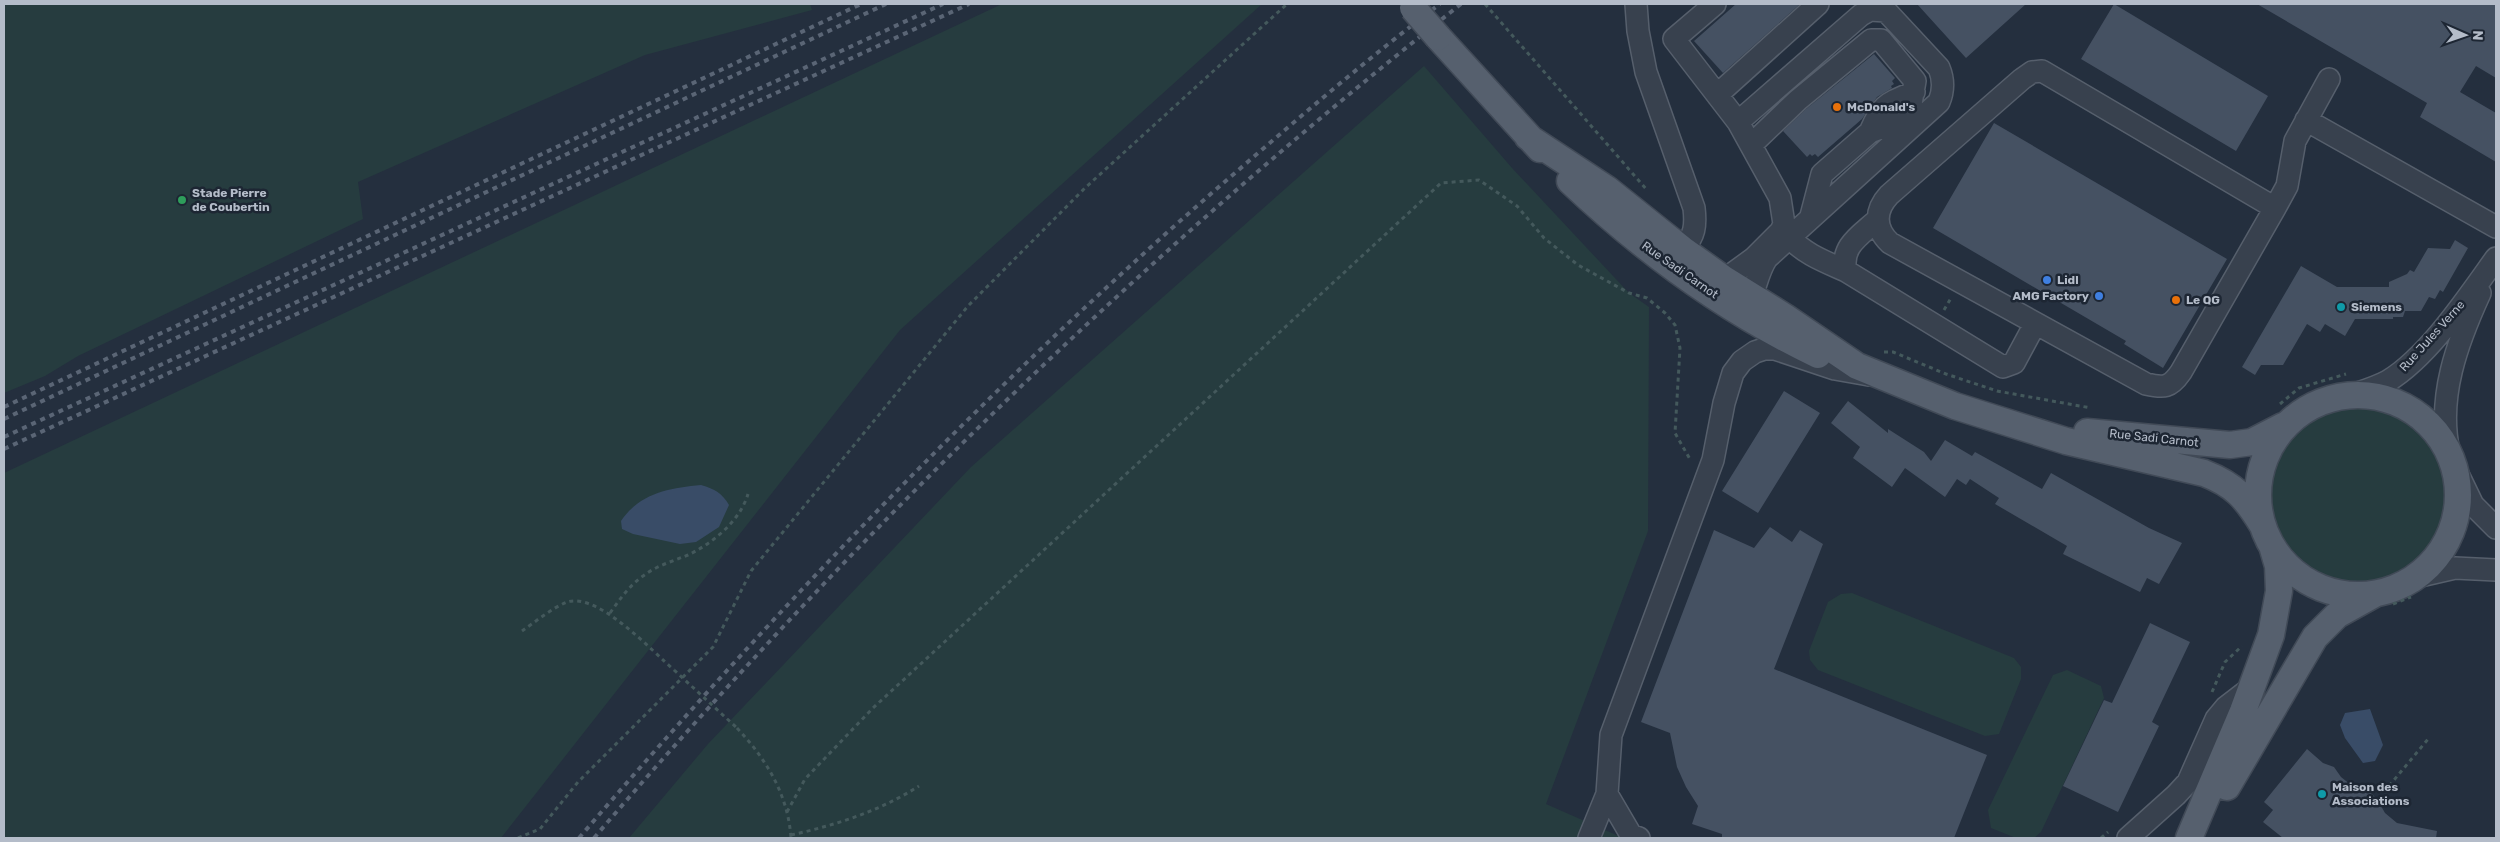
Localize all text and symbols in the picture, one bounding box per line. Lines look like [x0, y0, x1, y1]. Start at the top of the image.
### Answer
north arrow [2440, 10, 2490, 60]
text: N [2469, 30, 2486, 41]
place label: McDonald's [1847, 100, 1915, 114]
marker: McDonald's [1831, 101, 1843, 113]
place label: Stade Pierre de Coubertin [192, 186, 270, 214]
marker: Stade Pierre de Coubertin [176, 194, 188, 206]
street label: Rue Sadi Carnot [1639, 239, 1721, 302]
place label: Lidl [2057, 273, 2079, 287]
marker: Lidl [2041, 274, 2053, 286]
place label: AMG Factory [2012, 289, 2089, 303]
marker: AMG Factory [2093, 290, 2105, 302]
place label: Le QG [2186, 293, 2220, 307]
marker: Le QG [2170, 294, 2182, 306]
street label: Rue Jules Verne [2397, 298, 2468, 374]
place label: Siemens [2351, 300, 2402, 314]
marker: Siemens [2335, 301, 2347, 313]
street label: Rue Sadi Carnot [2109, 426, 2200, 450]
place label: Maison des Associations [2332, 780, 2410, 808]
marker: Maison des Associations [2316, 788, 2328, 800]

